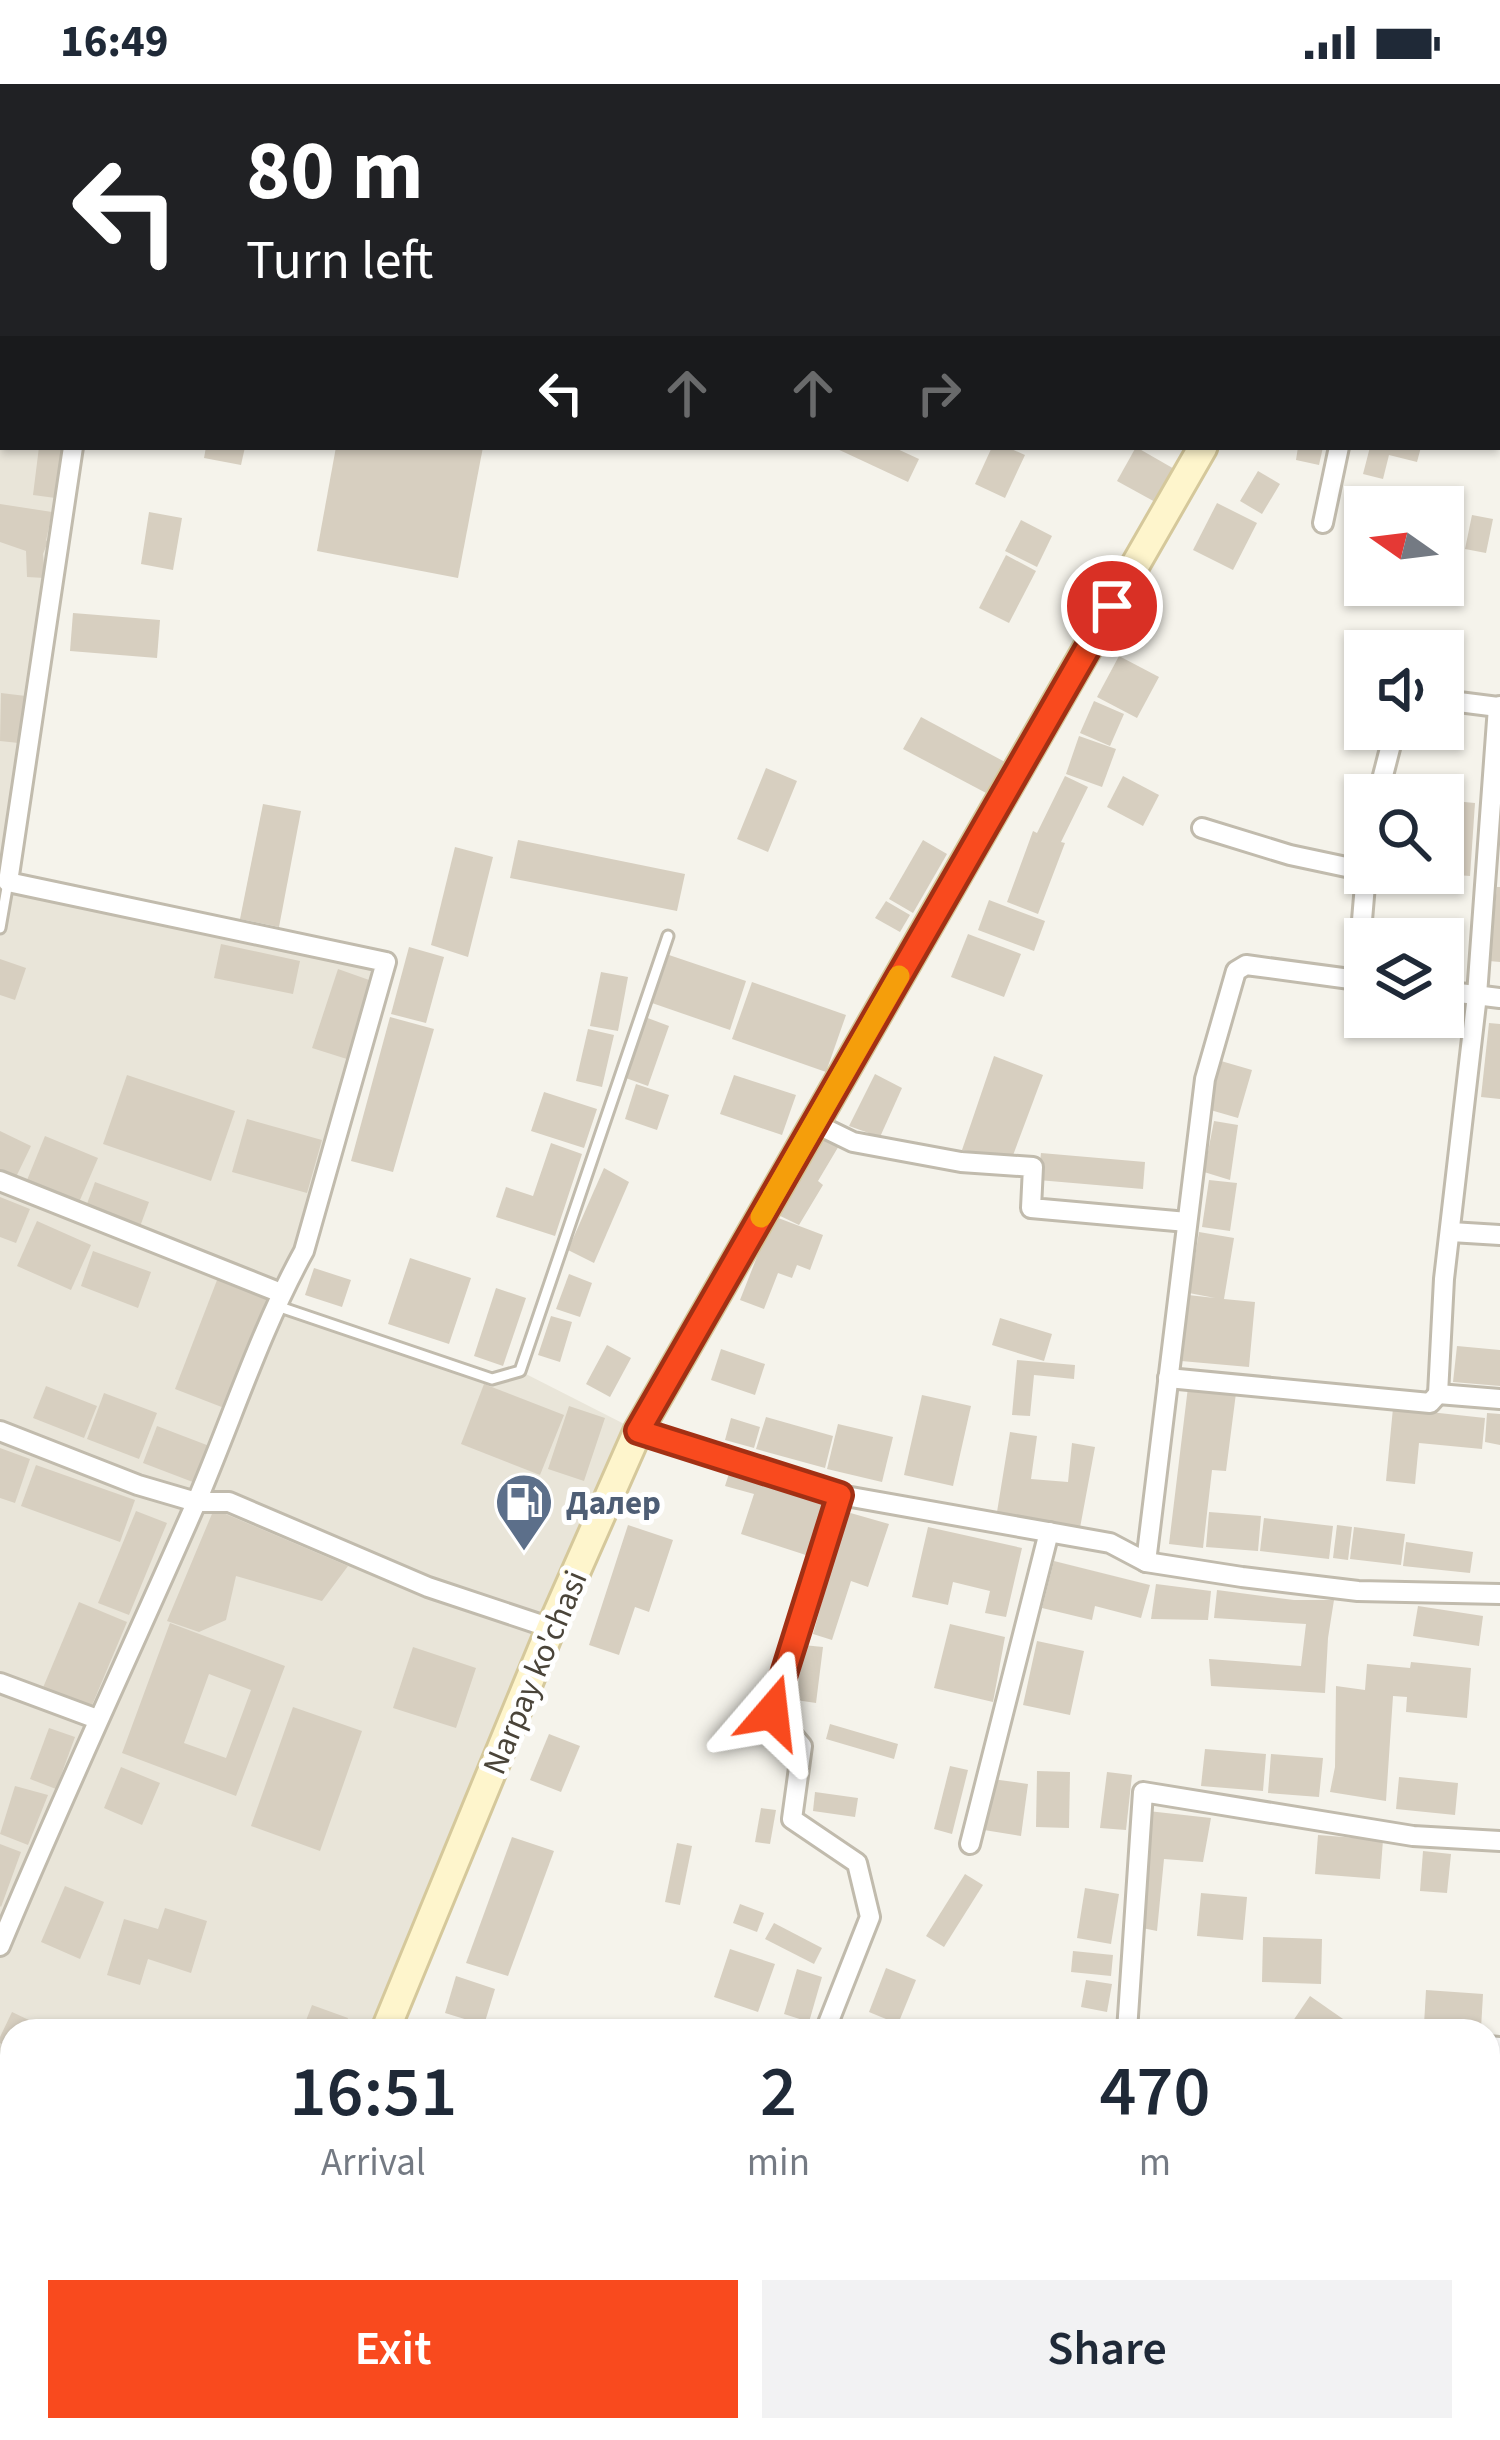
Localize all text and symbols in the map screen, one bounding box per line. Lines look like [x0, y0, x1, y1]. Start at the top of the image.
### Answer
text: 16:49 [60, 10, 169, 74]
text: 80 m [246, 112, 424, 232]
icon: left [48, 132, 204, 288]
text: Turn left [246, 223, 433, 300]
icon: left [528, 360, 594, 426]
icon: ahead [654, 360, 720, 426]
icon: ahead [780, 360, 846, 426]
icon: right [906, 360, 972, 426]
north arrow [1344, 486, 1464, 606]
map controls [1344, 486, 1464, 1038]
pin [1061, 555, 1163, 657]
icon: arrive [1079, 573, 1145, 639]
button: sound [1344, 630, 1464, 750]
button: search [1344, 774, 1464, 894]
button: layers [1344, 918, 1464, 1038]
fuel station icon: Далер [493, 1471, 555, 1553]
place label: Далер [566, 1480, 661, 1527]
street label: Narpay ko'chasi [471, 1563, 599, 1782]
position arrow [709, 1649, 835, 1775]
text: 16:51 [290, 2041, 457, 2144]
text: 2 [760, 2041, 797, 2144]
text: 470 [1100, 2041, 1210, 2144]
text: Arrival [321, 2135, 426, 2191]
text: min [747, 2135, 810, 2191]
text: m [1139, 2135, 1171, 2191]
button: Exit [48, 2280, 738, 2418]
button: Share [762, 2280, 1452, 2418]

